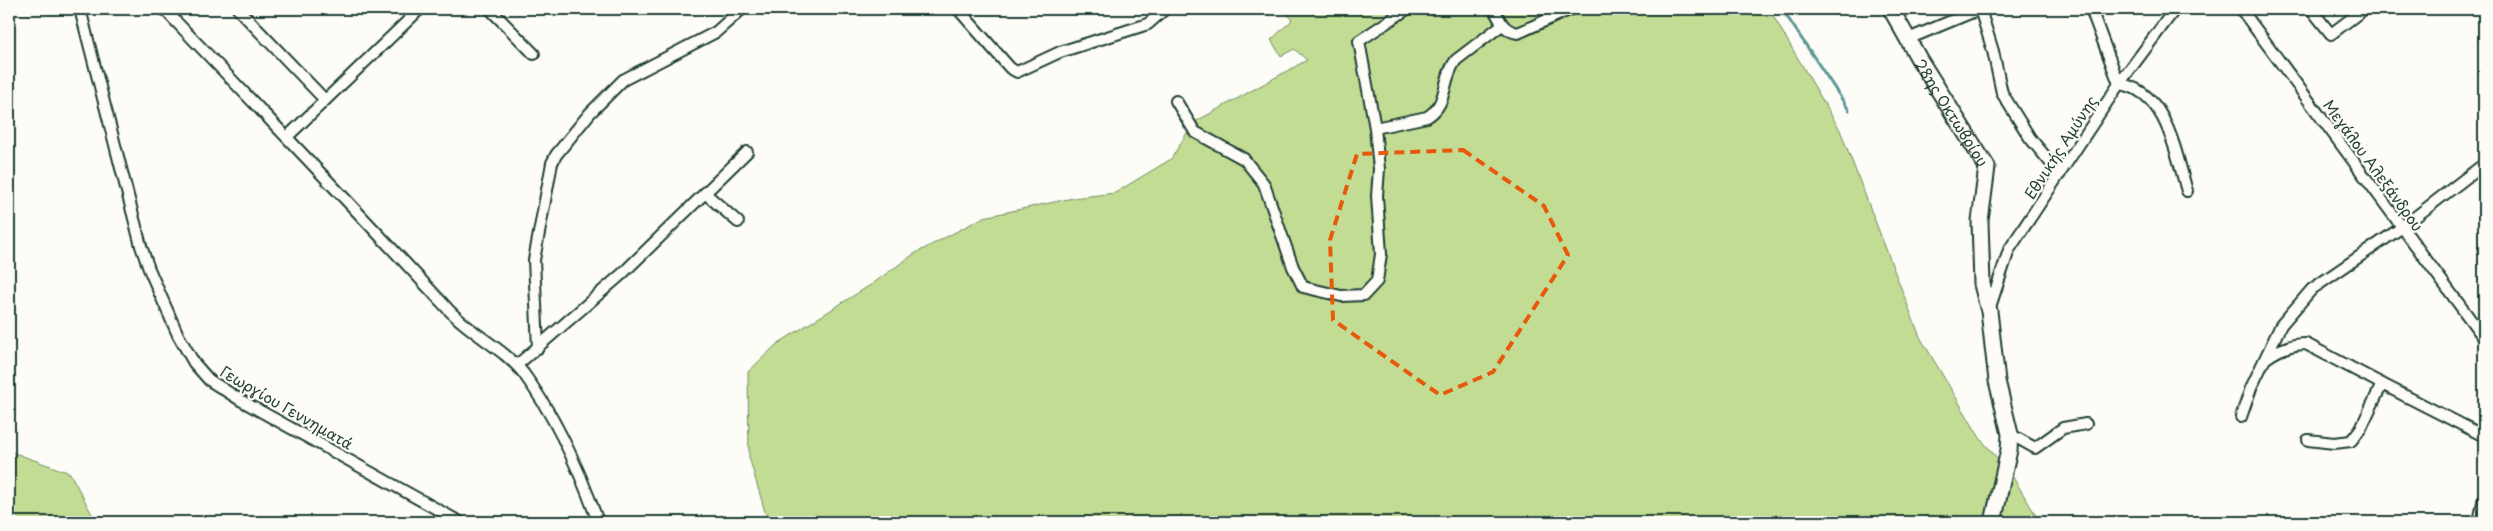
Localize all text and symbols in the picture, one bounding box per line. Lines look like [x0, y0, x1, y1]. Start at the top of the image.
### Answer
street label: 28ης Οκτωβρίου [1910, 54, 1995, 170]
street label: Εθνικής Αμύνης [2018, 91, 2102, 203]
street label: Μεγάλου Αλεξάνδρου [2318, 94, 2430, 236]
street label: Γεωργίου Γεννηματά [216, 360, 358, 455]

